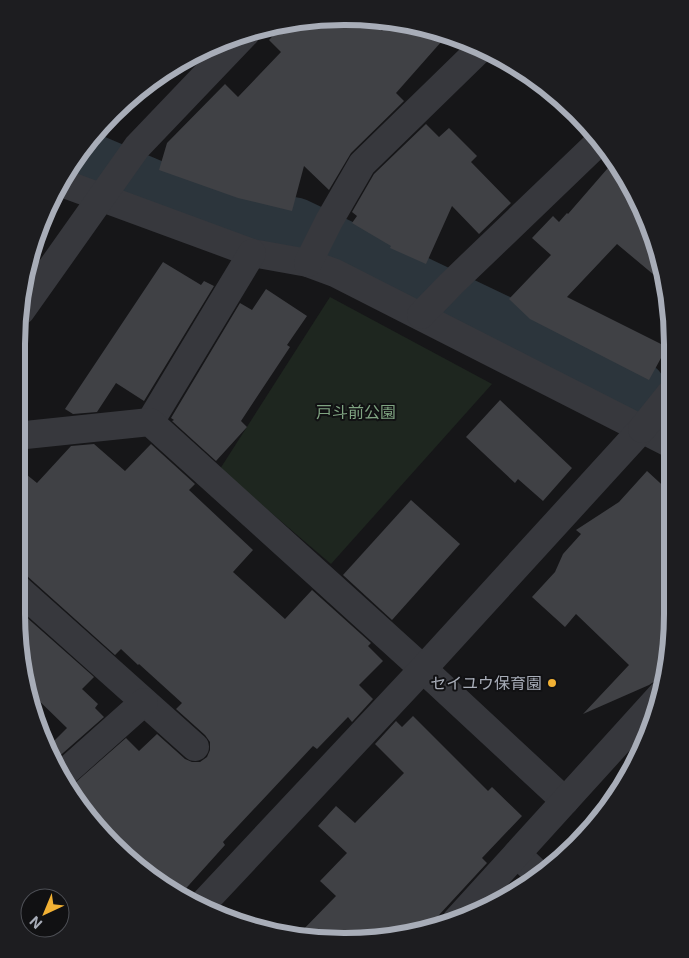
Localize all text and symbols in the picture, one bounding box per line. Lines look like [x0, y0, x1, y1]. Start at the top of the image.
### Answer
park label: 戸斗前公園 [316, 402, 396, 422]
place label: セイユウ保育園 [430, 673, 542, 693]
marker: セイユウ保育園 [546, 677, 558, 689]
north arrow [20, 888, 70, 938]
text: N [26, 913, 45, 933]

